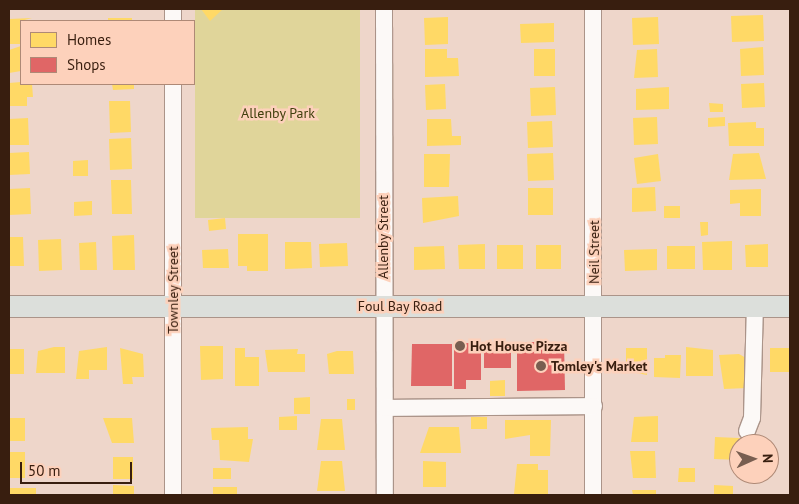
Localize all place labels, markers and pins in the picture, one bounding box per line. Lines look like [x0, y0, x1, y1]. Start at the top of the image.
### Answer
place label: Hot House Pizza [470, 338, 567, 354]
marker: Hot House Pizza [454, 340, 466, 352]
place label: Tomley's Market [551, 358, 647, 374]
marker: Tomley's Market [535, 360, 547, 372]

